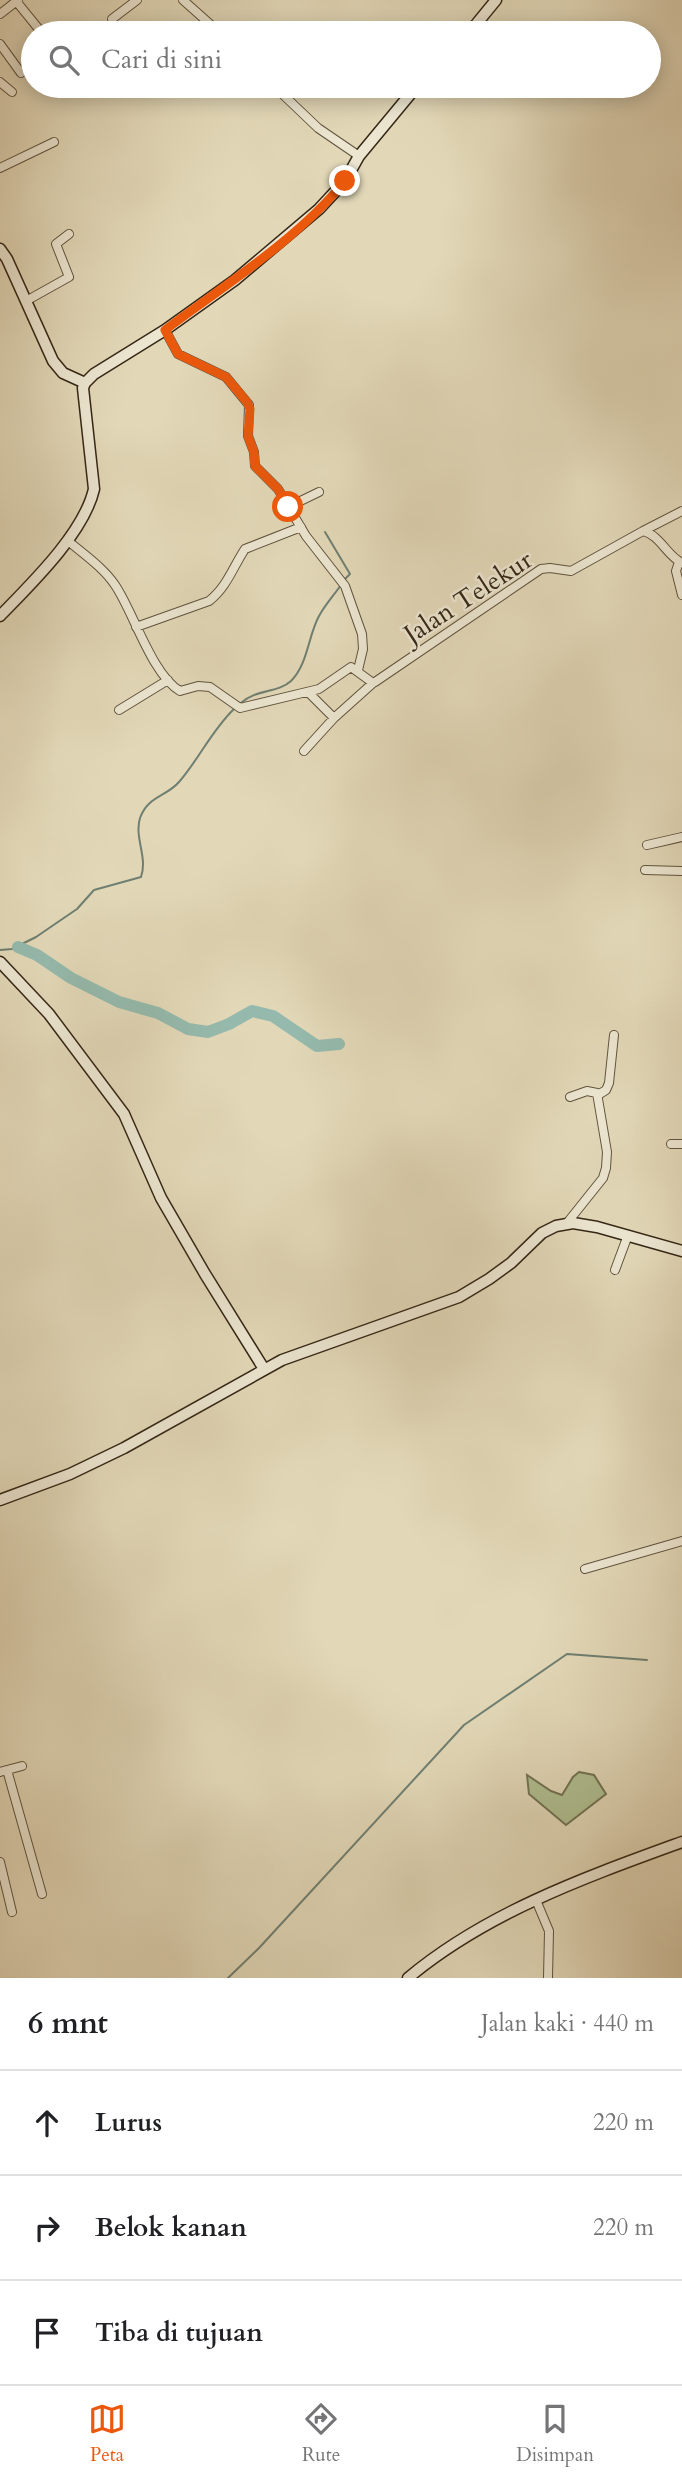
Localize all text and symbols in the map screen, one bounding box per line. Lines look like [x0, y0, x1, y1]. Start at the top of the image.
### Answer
search box [21, 21, 661, 98]
icon: search [45, 41, 83, 79]
text: Cari di sini [101, 42, 222, 77]
route end [329, 165, 360, 196]
route start [272, 491, 303, 522]
street label: Jalan Telekur [394, 542, 539, 654]
text: 6 mnt [28, 2003, 108, 2044]
text: Jalan kaki · 440 m [481, 2008, 654, 2039]
icon: ahead [28, 2104, 66, 2142]
text: Lurus [95, 2105, 162, 2140]
text: 220 m [593, 2107, 654, 2138]
icon: right [28, 2209, 66, 2247]
text: Belok kanan [95, 2210, 247, 2245]
text: 220 m [593, 2212, 654, 2243]
icon: arrive [28, 2314, 66, 2352]
text: Tiba di tujuan [95, 2315, 263, 2350]
tab: Peta [88, 2400, 126, 2468]
tab: Rute [302, 2400, 340, 2468]
tab: Disimpan [516, 2400, 594, 2468]

